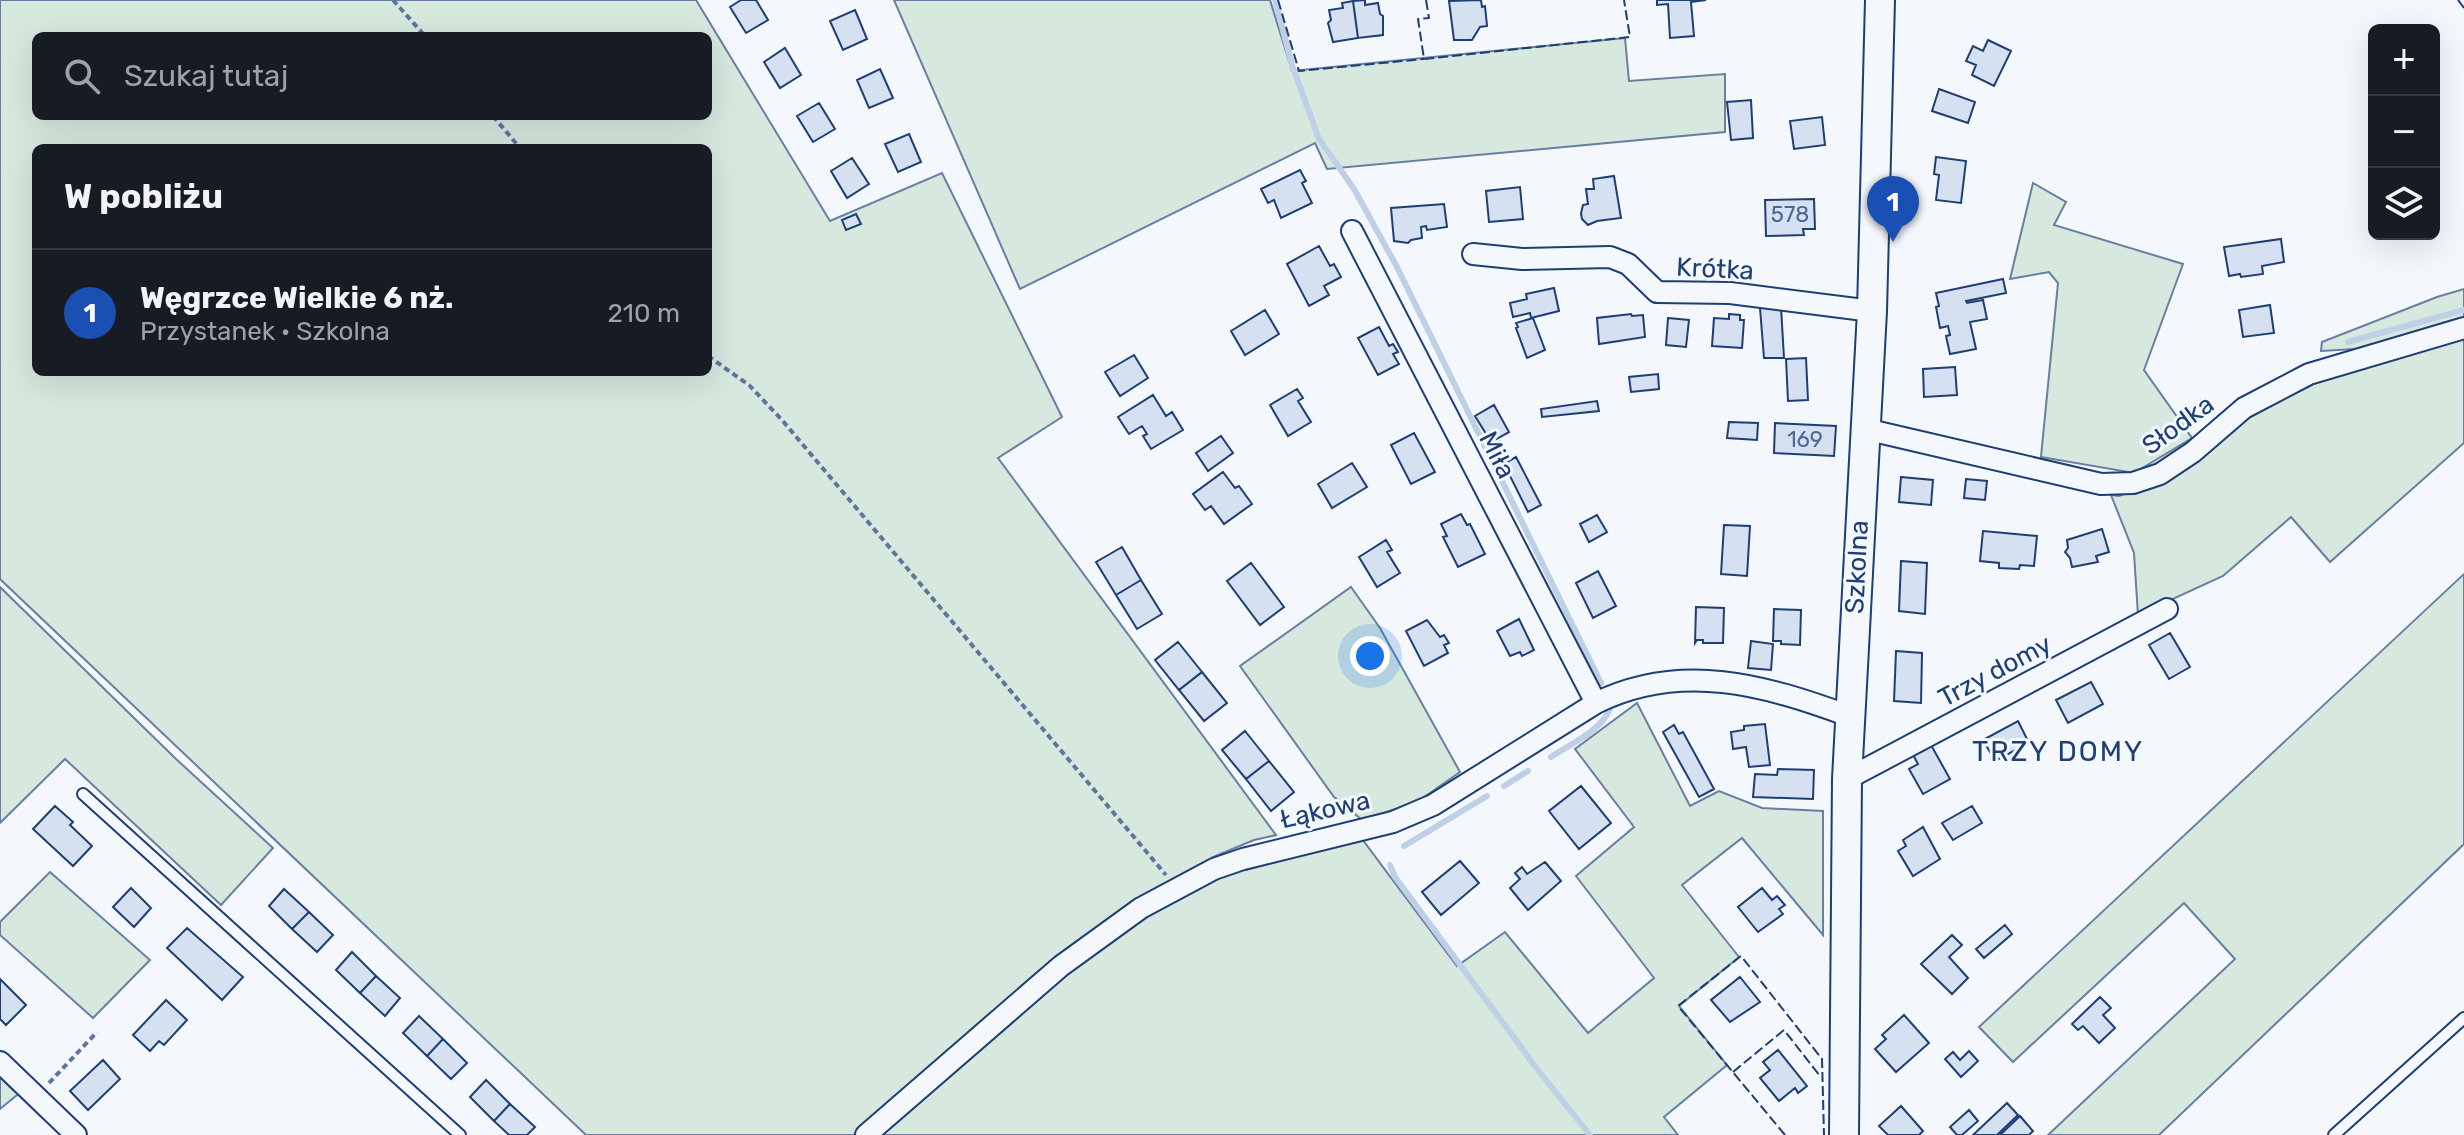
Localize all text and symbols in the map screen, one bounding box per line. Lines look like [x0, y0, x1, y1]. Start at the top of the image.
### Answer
map controls [2368, 24, 2440, 240]
button: + [2368, 24, 2440, 96]
search box [32, 32, 712, 120]
icon: search [60, 54, 104, 98]
text: Szukaj tutaj [124, 58, 288, 94]
button: − [2368, 96, 2440, 168]
button: layers [2368, 168, 2440, 240]
text: W pobliżu [64, 176, 223, 217]
pin: 1 [1867, 176, 1919, 242]
house number: 578 [1771, 201, 1809, 228]
street label: Krótka [1675, 251, 1755, 287]
text: Węgrzce Wielkie 6 nż. [140, 280, 454, 316]
text: 1 [84, 298, 96, 329]
text: 210 m [608, 298, 680, 329]
text: Przystanek · Szkolna [140, 316, 390, 347]
street label: Słodka [2136, 389, 2220, 461]
street label: Miła [1472, 426, 1522, 484]
house number: 169 [1787, 426, 1823, 453]
street label: Szkolna [1839, 519, 1875, 615]
street label: Trzy domy [1933, 628, 2057, 714]
your location [1350, 636, 1390, 676]
district label: TRZY DOMY [1972, 735, 2144, 768]
street label: Łąkowa [1277, 785, 1373, 835]

